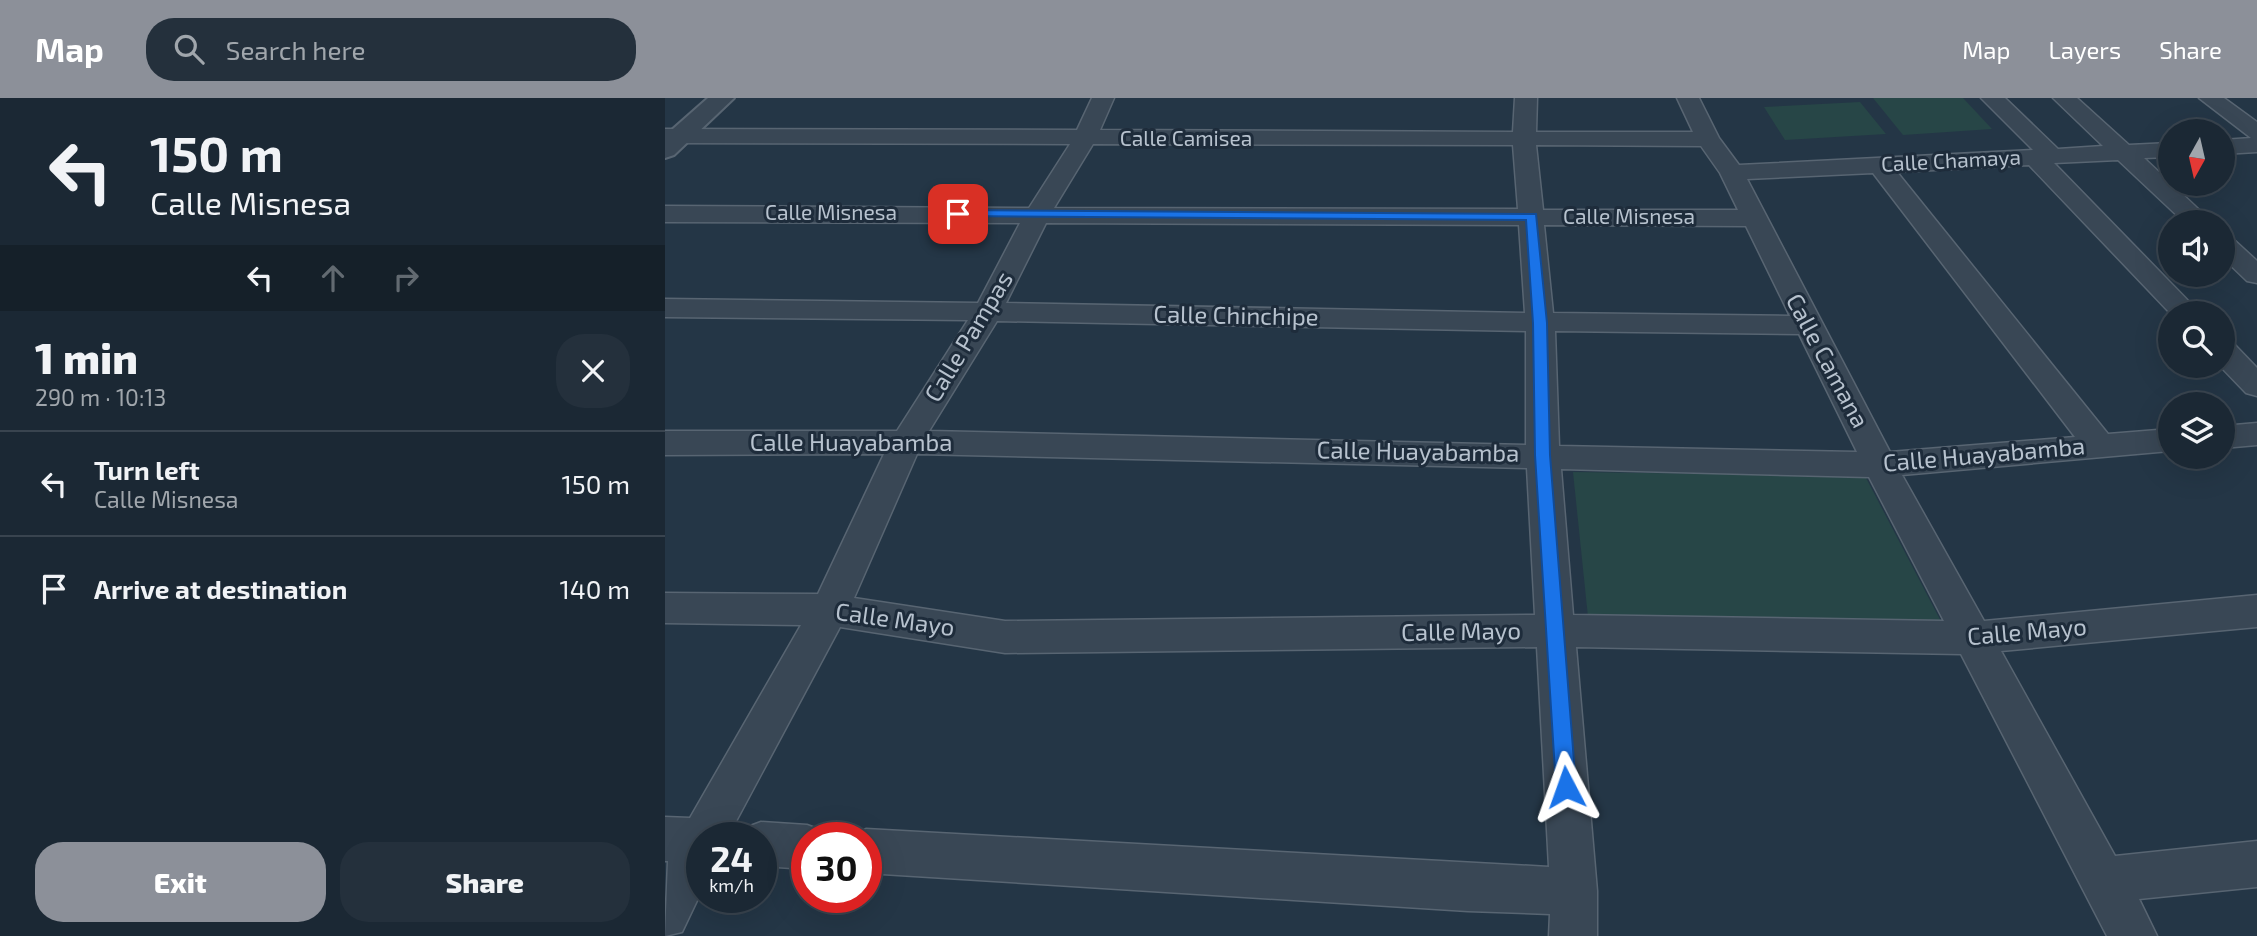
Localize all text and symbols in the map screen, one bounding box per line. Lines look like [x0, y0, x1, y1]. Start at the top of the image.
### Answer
search box [146, 18, 636, 81]
text: Map [35, 29, 104, 69]
icon: search [170, 30, 208, 68]
text: Search here [226, 34, 365, 65]
text: Map [1962, 35, 2010, 64]
text: Layers [2048, 35, 2121, 64]
text: Share [2159, 35, 2222, 64]
north arrow [2158, 119, 2235, 196]
map controls [2158, 119, 2235, 469]
text: 150 m [150, 123, 283, 182]
street label: Calle Camisea [1120, 125, 1252, 150]
icon: left [35, 126, 126, 217]
street label: Calle Chamaya [1880, 143, 2022, 176]
text: Calle Misnesa [150, 183, 351, 221]
pin [928, 184, 988, 244]
icon: arrive [939, 195, 977, 233]
street label: Calle Misnesa [765, 199, 897, 224]
street label: Calle Misnesa [1563, 203, 1695, 228]
button: sound [2158, 210, 2235, 287]
icon: left [241, 259, 279, 297]
icon: ahead [314, 259, 352, 297]
icon: right [387, 259, 425, 297]
street label: Calle Pampas [917, 266, 1018, 407]
street label: Calle Camana [1781, 288, 1876, 432]
street label: Calle Chinchipe [1153, 299, 1319, 330]
button: search [2158, 301, 2235, 378]
text: 1 min [35, 332, 138, 382]
button: close [556, 334, 630, 408]
text: 290 m · 10:13 [35, 383, 166, 411]
button: layers [2158, 392, 2235, 469]
street label: Calle Huayabamba [750, 427, 952, 456]
street label: Calle Huayabamba [1882, 430, 2086, 477]
street label: Calle Huayabamba [1316, 434, 1520, 467]
text: Turn left [94, 454, 200, 485]
icon: left [35, 465, 73, 503]
text: 150 m [561, 468, 630, 499]
text: Calle Misnesa [94, 485, 238, 513]
icon: arrive [35, 570, 73, 608]
text: Arrive at destination [94, 573, 347, 604]
text: 140 m [559, 573, 630, 604]
street label: Calle Mayo [834, 596, 957, 641]
street label: Calle Mayo [1966, 611, 2088, 650]
street label: Calle Mayo [1401, 615, 1521, 646]
position arrow [1529, 750, 1603, 824]
speed limit sign: 30 [791, 822, 882, 913]
text: 24 [710, 837, 753, 879]
button: Exit [35, 842, 326, 922]
button: Share [340, 842, 630, 922]
text: km/h [709, 874, 754, 896]

